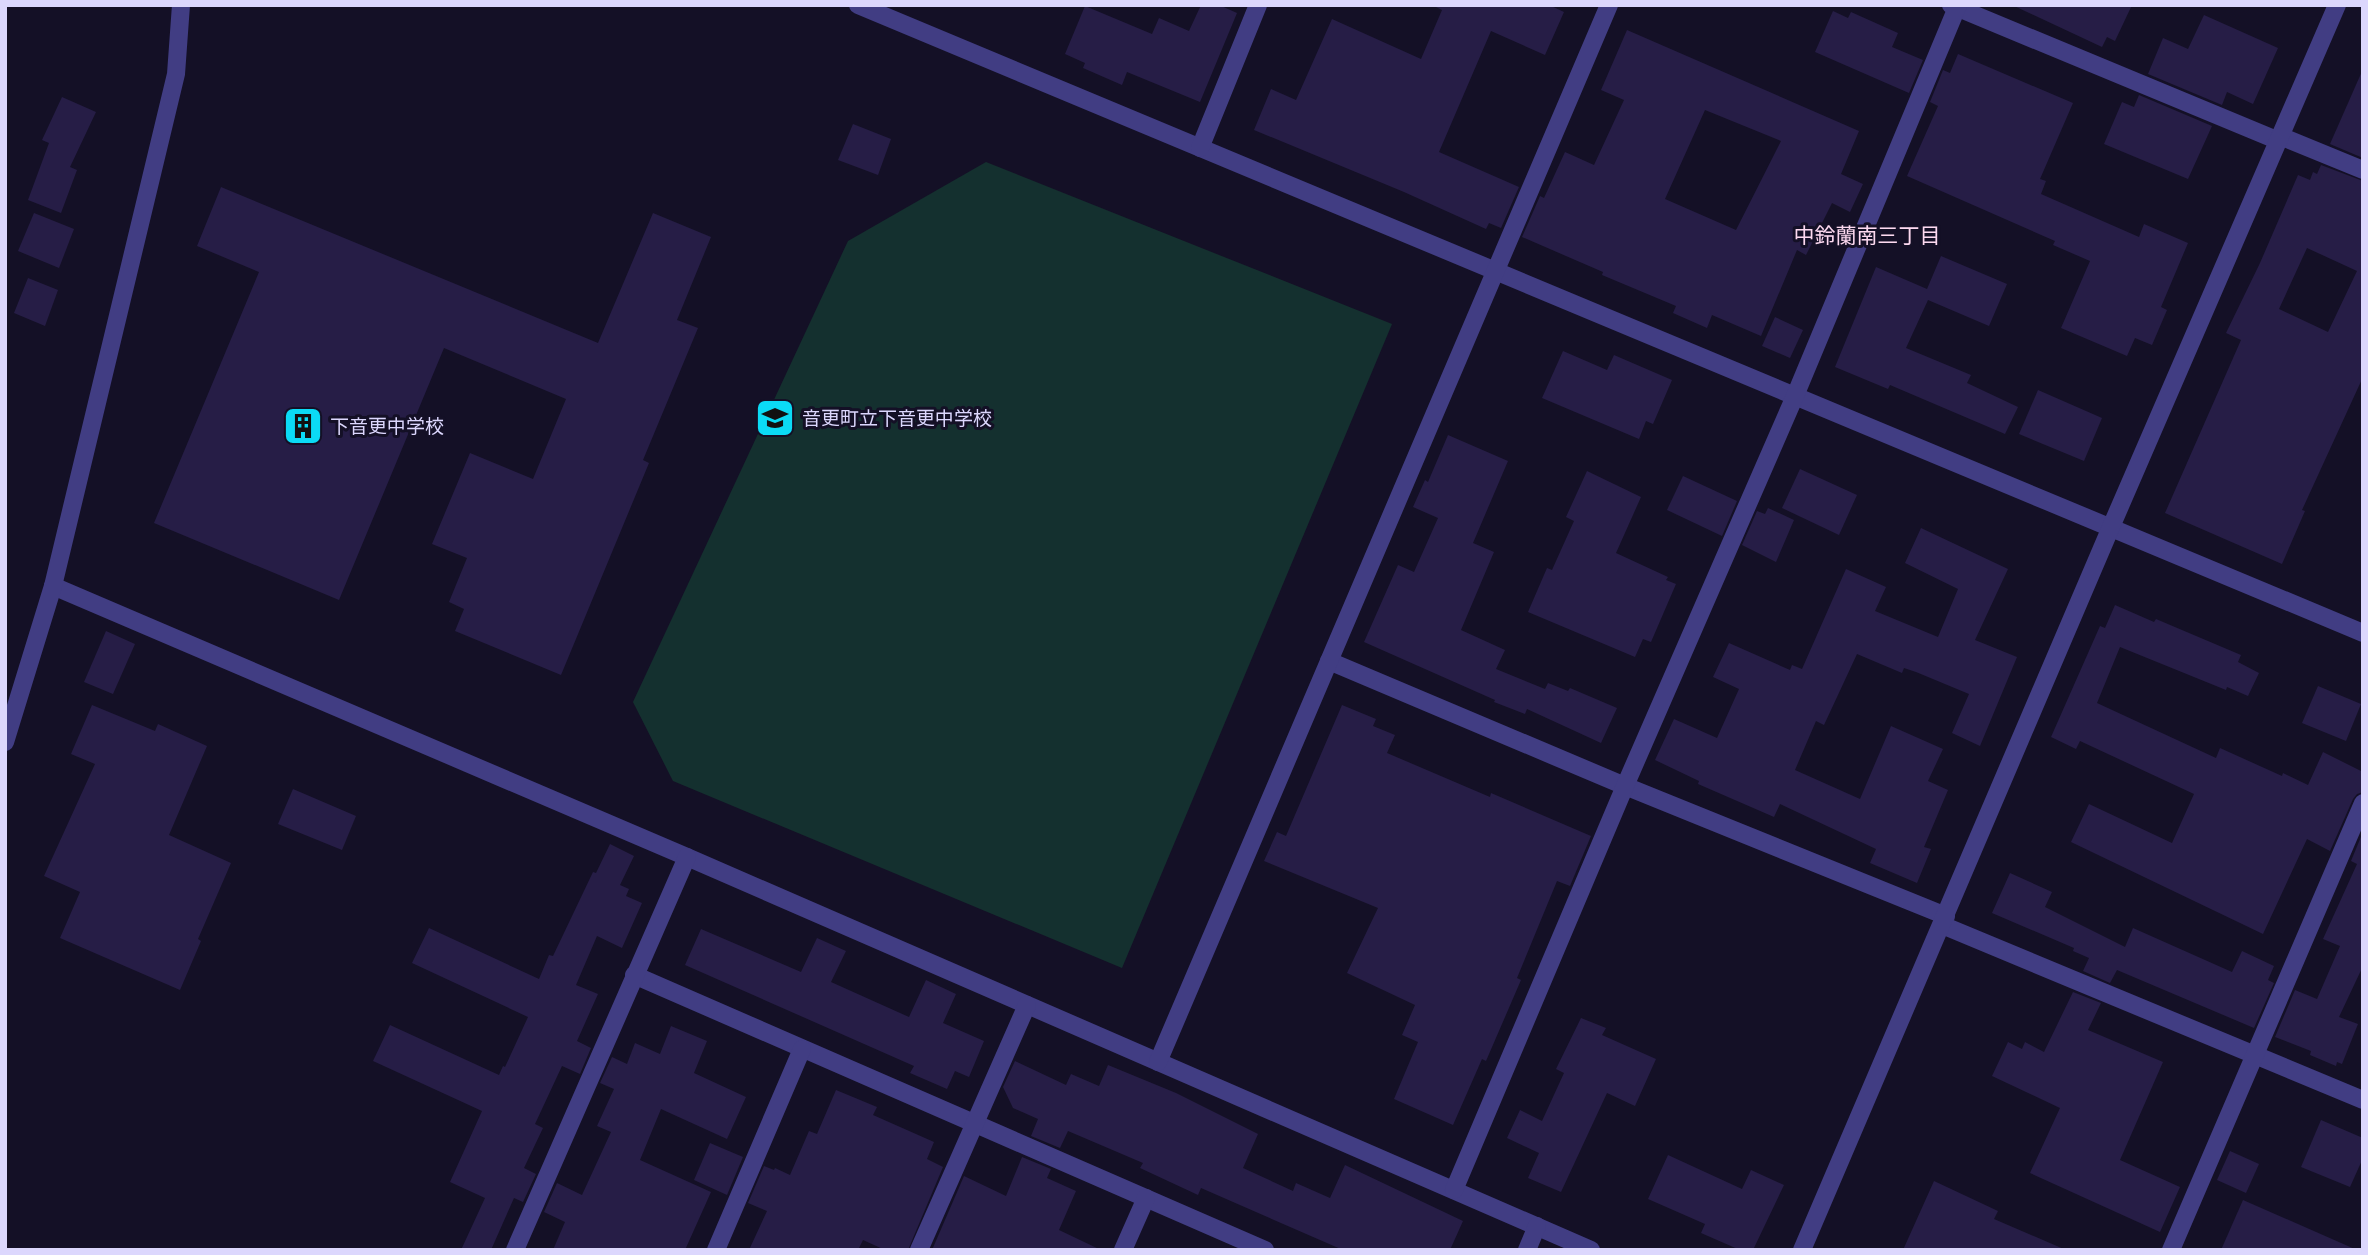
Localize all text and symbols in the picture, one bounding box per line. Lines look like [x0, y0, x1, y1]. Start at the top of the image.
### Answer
district label: 中鈴蘭南三丁目 [1794, 224, 1941, 248]
school or university icon: 音更町立下音更中学校 [754, 397, 796, 439]
building icon: 下音更中学校 [282, 405, 324, 447]
place label: 音更町立下音更中学校 [802, 407, 992, 430]
place label: 下音更中学校 [330, 415, 444, 438]

